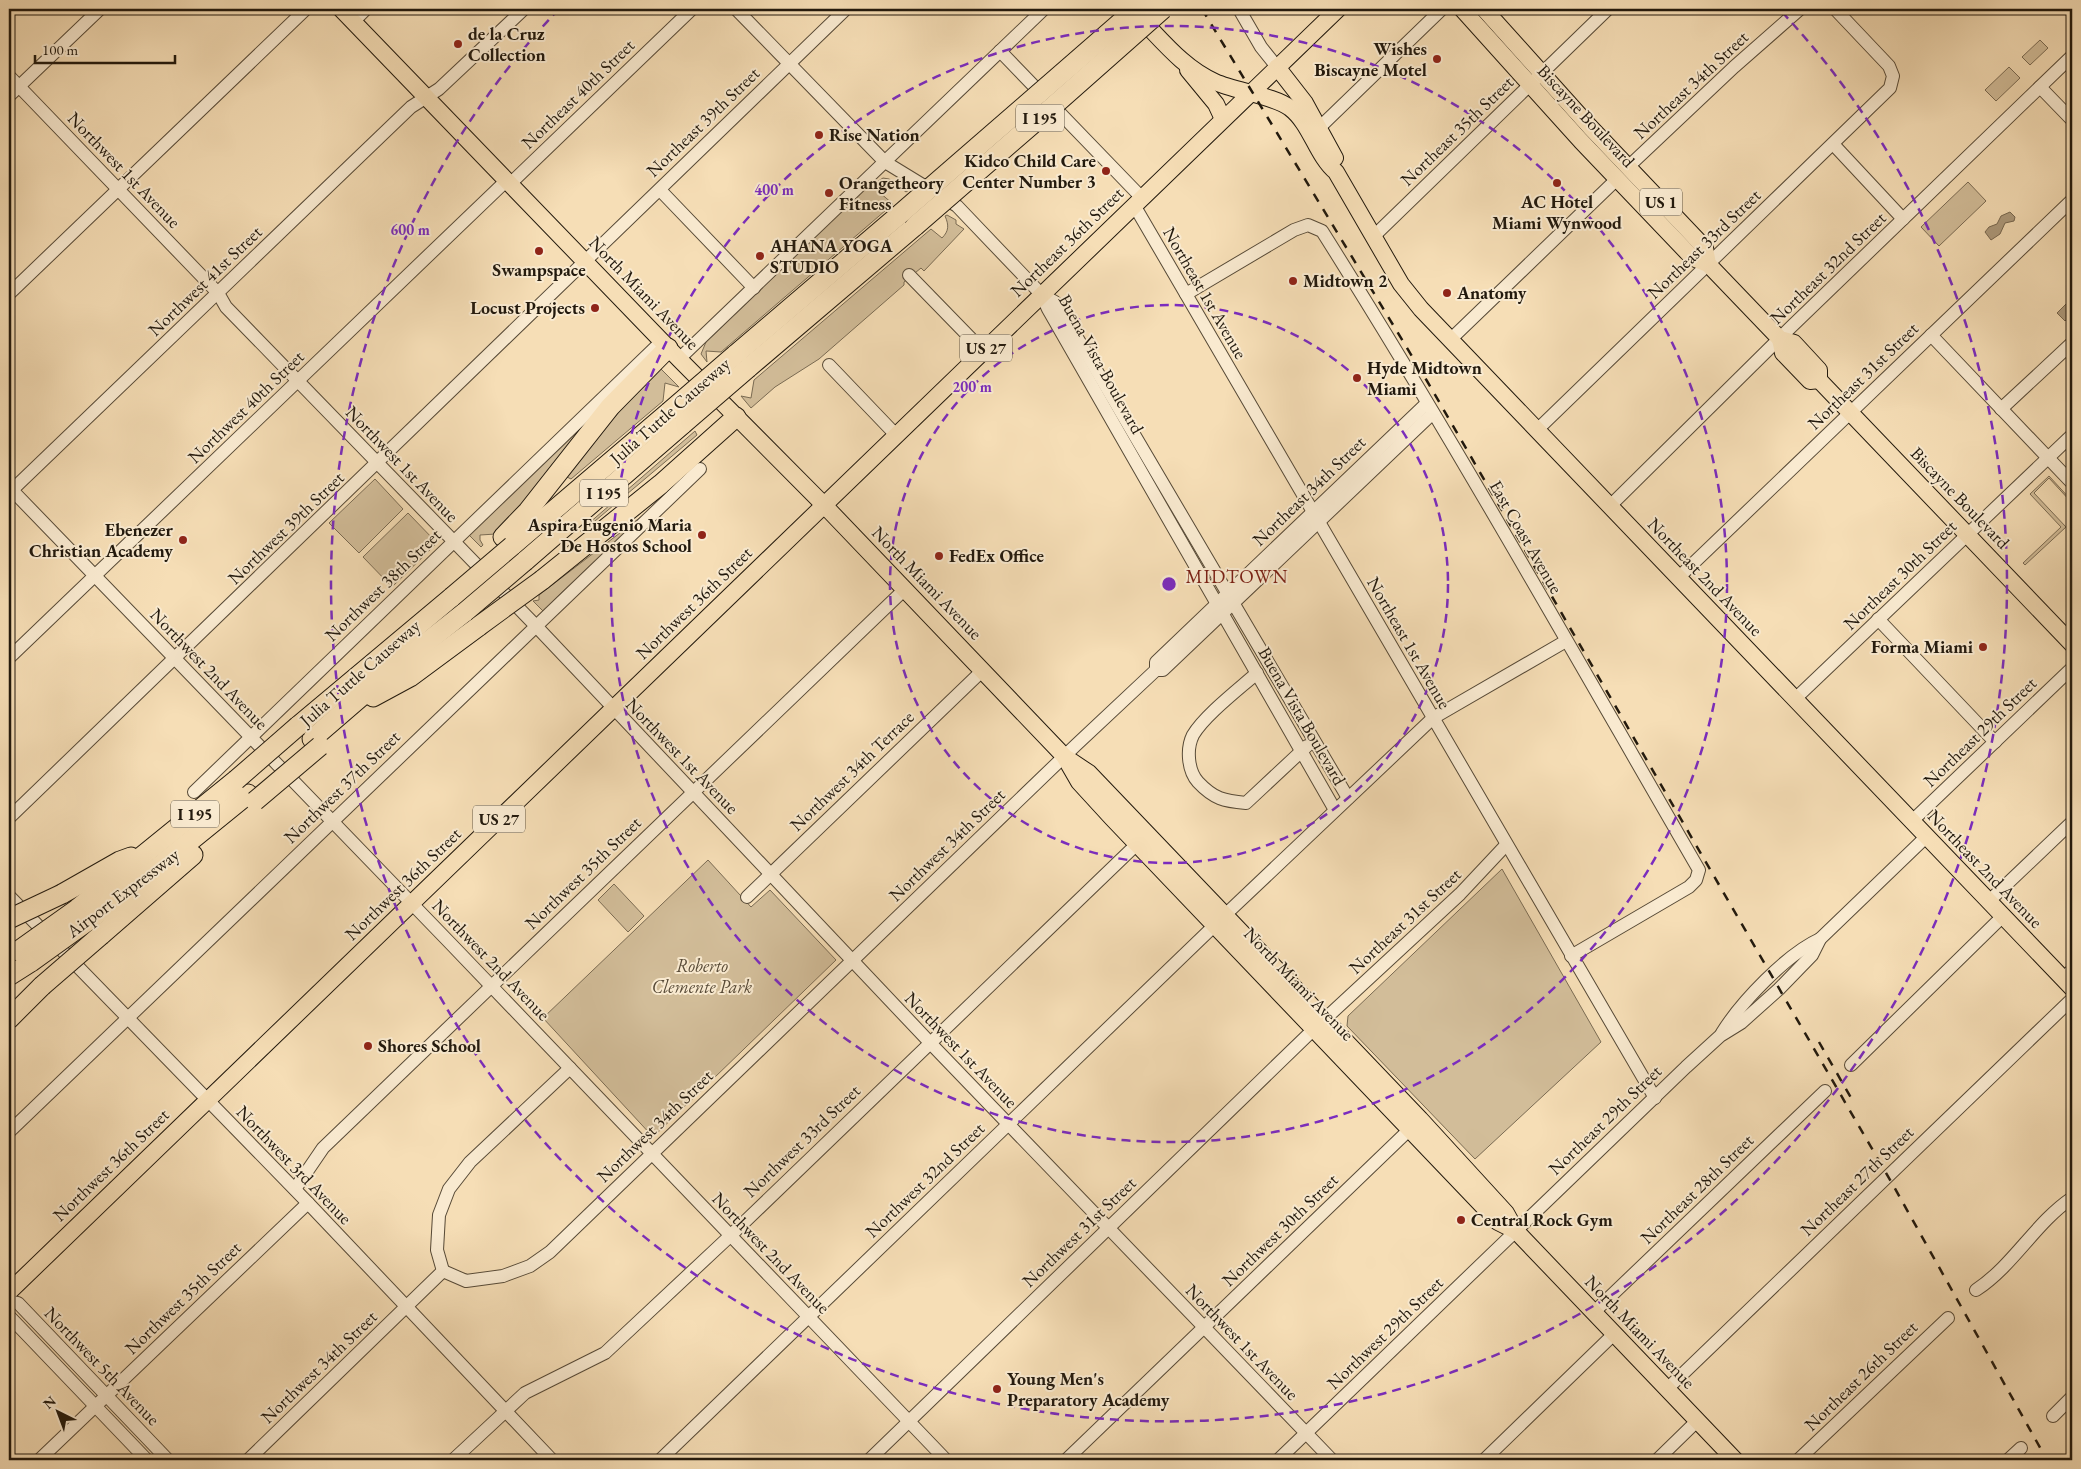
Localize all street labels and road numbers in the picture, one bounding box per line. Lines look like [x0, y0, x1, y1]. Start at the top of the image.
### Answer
street label: Northeast 34th Street [1628, 25, 1753, 144]
street label: Northeast 40th Street [516, 33, 639, 154]
street label: Biscayne Boulevard [1533, 59, 1641, 173]
street label: Northeast 39th Street [641, 61, 764, 182]
street label: Northeast 35th Street [1395, 70, 1518, 191]
road number: I 195 [1016, 105, 1064, 132]
street label: Northwest 1st Avenue [63, 107, 186, 233]
street label: Northeast 36th Street [1005, 181, 1128, 302]
street label: Northeast 33rd Street [1642, 183, 1765, 304]
road number: US 1 [1640, 188, 1682, 216]
street label: Northeast 32nd Street [1765, 206, 1891, 329]
street label: Northwest 41st Street [143, 220, 267, 341]
street label: Northeast 1st Avenue [1158, 223, 1253, 363]
street label: North Miami Avenue [584, 231, 704, 354]
street label: Buena Vista Boulevard [1054, 290, 1150, 438]
street label: Northeast 31st Street [1802, 317, 1923, 434]
road number: US 27 [960, 334, 1012, 362]
street label: Northwest 40th Street [183, 345, 309, 468]
street label: Julia Tuttle Causeway [603, 352, 735, 471]
street label: Northwest 1st Avenue [341, 401, 464, 527]
street label: Northeast 34th Street [1247, 430, 1370, 551]
street label: Biscayne Boulevard [1906, 442, 2015, 554]
street label: Northwest 39th Street [223, 466, 349, 589]
street label: East Coast Avenue [1485, 476, 1568, 598]
road number: I 195 [580, 479, 628, 506]
street label: Northeast 2nd Avenue [1643, 513, 1768, 641]
street label: Northeast 30th Street [1838, 514, 1961, 635]
street label: North Miami Avenue [867, 521, 987, 644]
street label: Northwest 38th Street [320, 523, 446, 646]
street label: Northwest 36th Street [631, 541, 757, 664]
street label: Northeast 1st Avenue [1362, 573, 1457, 713]
street label: Northwest 2nd Avenue [145, 603, 273, 734]
street label: Julia Tuttle Causeway [293, 614, 425, 733]
street label: Buena Vista Boulevard [1253, 642, 1352, 790]
street label: Northeast 29th Street [1918, 671, 2041, 792]
street label: Northwest 1st Avenue [621, 693, 744, 819]
street label: Northwest 34th Terrace [785, 705, 919, 836]
street label: Northwest 37th Street [279, 725, 405, 848]
street label: Northwest 34th Street [884, 783, 1010, 906]
road number: I 195 [171, 801, 219, 828]
street label: Northeast 2nd Avenue [1923, 805, 2048, 933]
road number: US 27 [473, 806, 525, 832]
street label: Northwest 35th Street [520, 811, 646, 934]
street label: Northwest 36th Street [340, 822, 466, 945]
street label: Airport Expressway [61, 843, 184, 943]
street label: Northeast 31st Street [1344, 862, 1466, 979]
street label: Northwest 2nd Avenue [427, 894, 555, 1025]
street label: North Miami Avenue [1239, 922, 1359, 1045]
street label: Northwest 1st Avenue [900, 987, 1023, 1113]
street label: Northeast 29th Street [1543, 1059, 1666, 1180]
street label: Northwest 34th Street [592, 1064, 718, 1187]
street label: Northwest 33rd Street [739, 1079, 865, 1202]
street label: Northwest 3rd Avenue [232, 1100, 357, 1229]
street label: Northwest 36th Street [48, 1103, 174, 1226]
street label: Northwest 32nd Street [860, 1117, 989, 1242]
street label: Northeast 27th Street [1795, 1120, 1918, 1241]
street label: Northeast 28th Street [1635, 1128, 1758, 1249]
street label: Northwest 30th Street [1217, 1168, 1343, 1291]
street label: Northwest 31st Street [1017, 1171, 1141, 1292]
street label: Northwest 2nd Avenue [707, 1187, 835, 1318]
street label: Northwest 35th Street [120, 1236, 246, 1359]
street label: North Miami Avenue [1580, 1270, 1700, 1393]
street label: Northwest 29th Street [1322, 1271, 1448, 1394]
street label: Northwest 1st Avenue [1181, 1279, 1304, 1405]
street label: Northwest 5th Avenue [40, 1302, 164, 1430]
street label: Northwest 34th Street [256, 1305, 382, 1428]
street label: Northeast 26th Street [1799, 1315, 1922, 1436]

